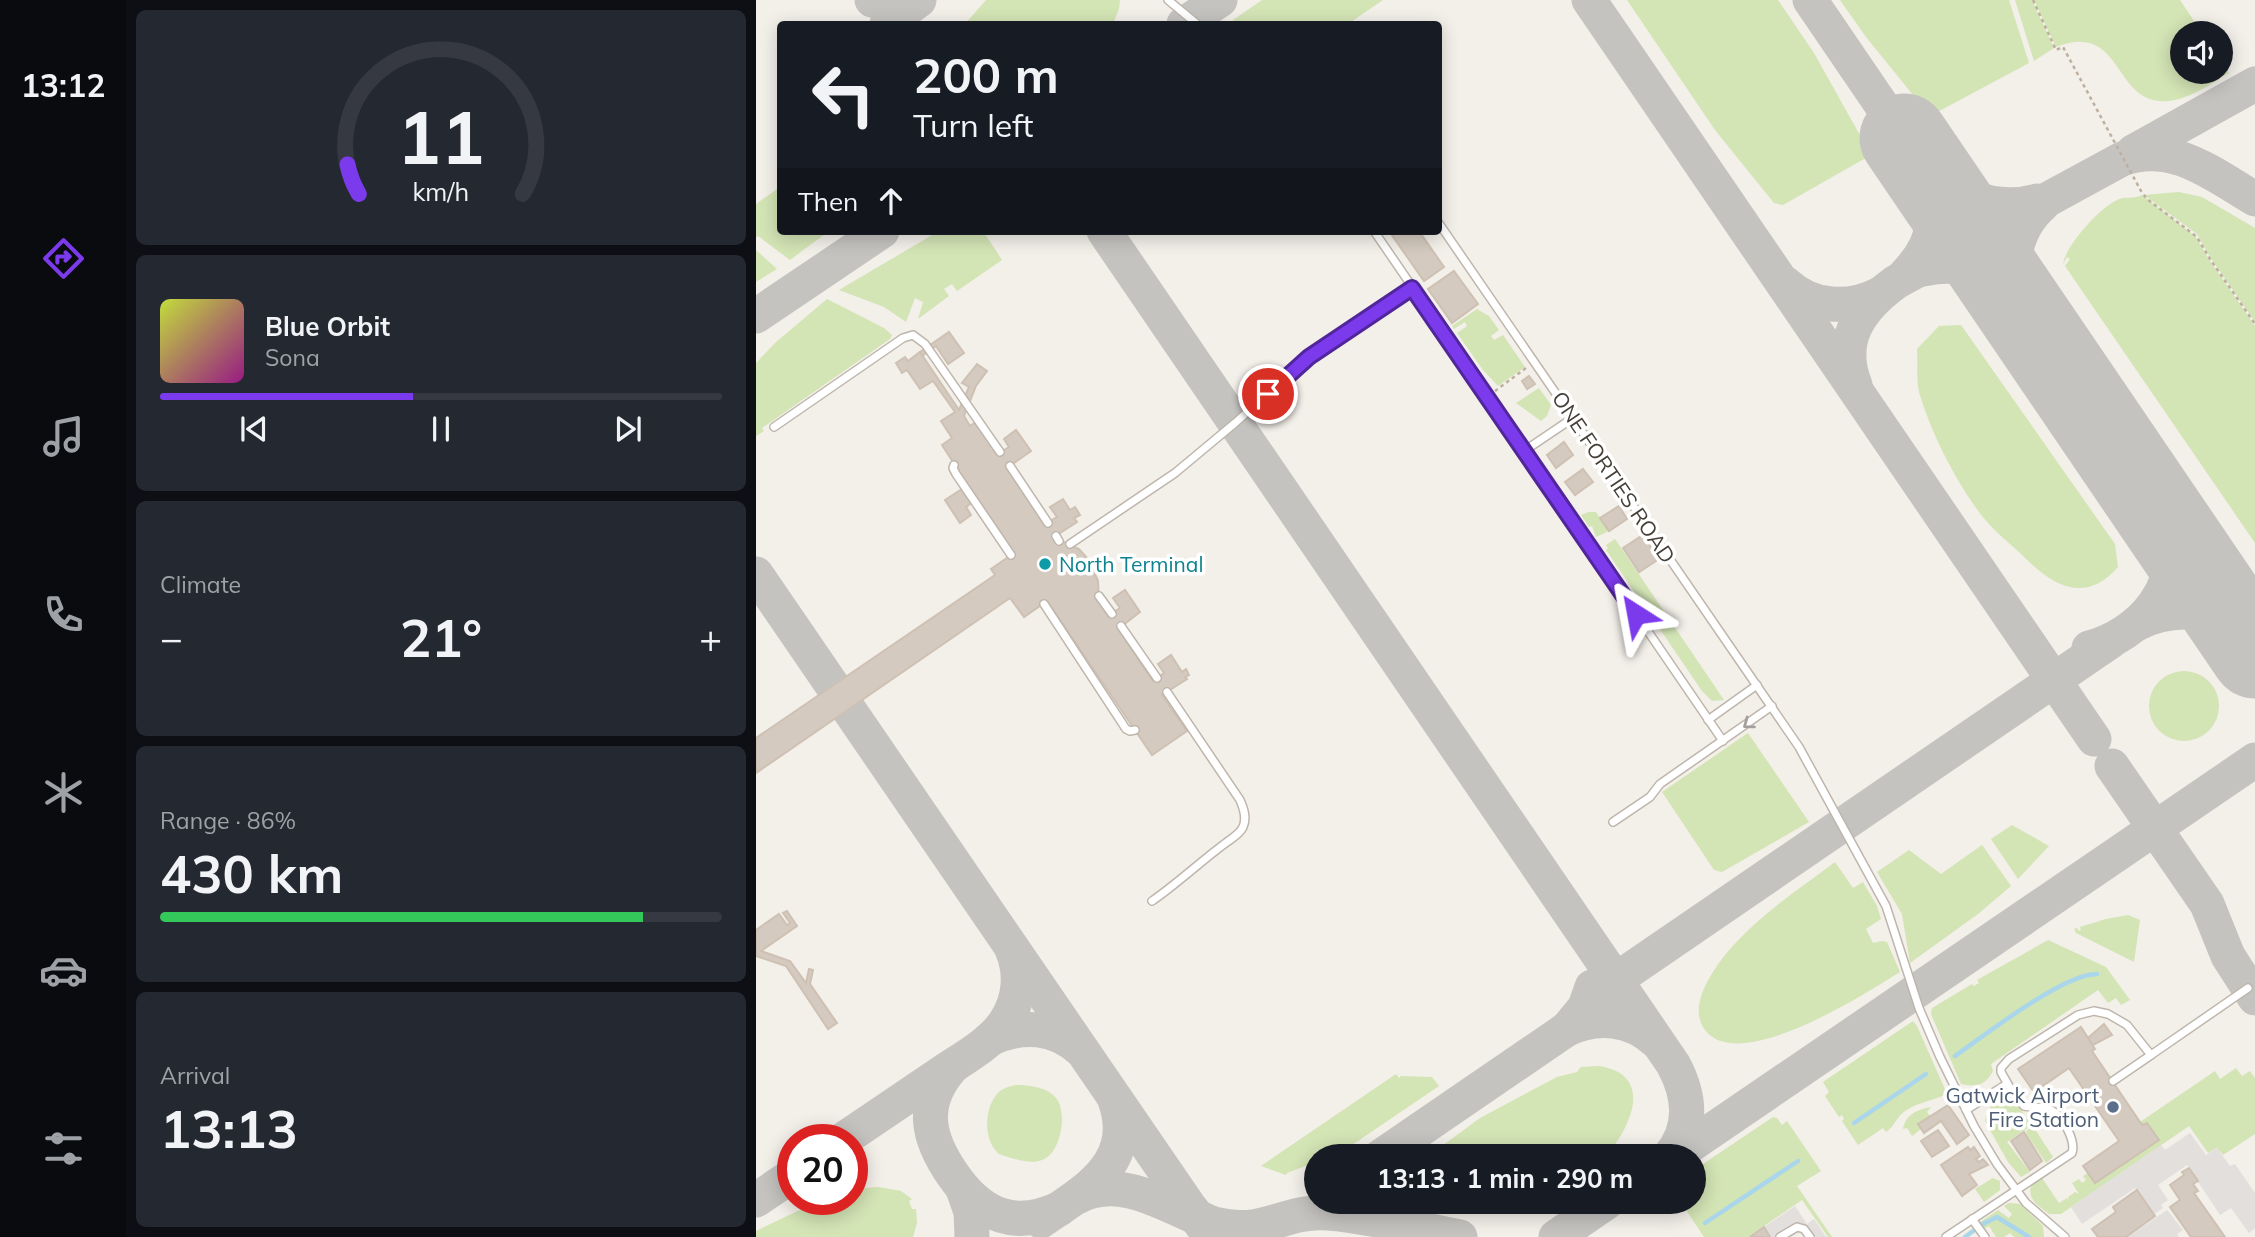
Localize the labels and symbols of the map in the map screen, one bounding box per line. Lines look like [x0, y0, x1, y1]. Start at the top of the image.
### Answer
pin [1238, 364, 1298, 424]
street label: ONE FORTIES ROAD [1547, 386, 1681, 568]
place label: North Terminal [1059, 551, 1203, 577]
marker: North Terminal [1037, 556, 1053, 572]
position arrow [1599, 577, 1673, 651]
one-way arrow [1743, 716, 1755, 728]
place label: Gatwick Airport Fire Station [1945, 1082, 2099, 1132]
marker: Gatwick Airport Fire Station [2105, 1099, 2121, 1115]
speed limit sign: 20 [777, 1124, 868, 1215]

